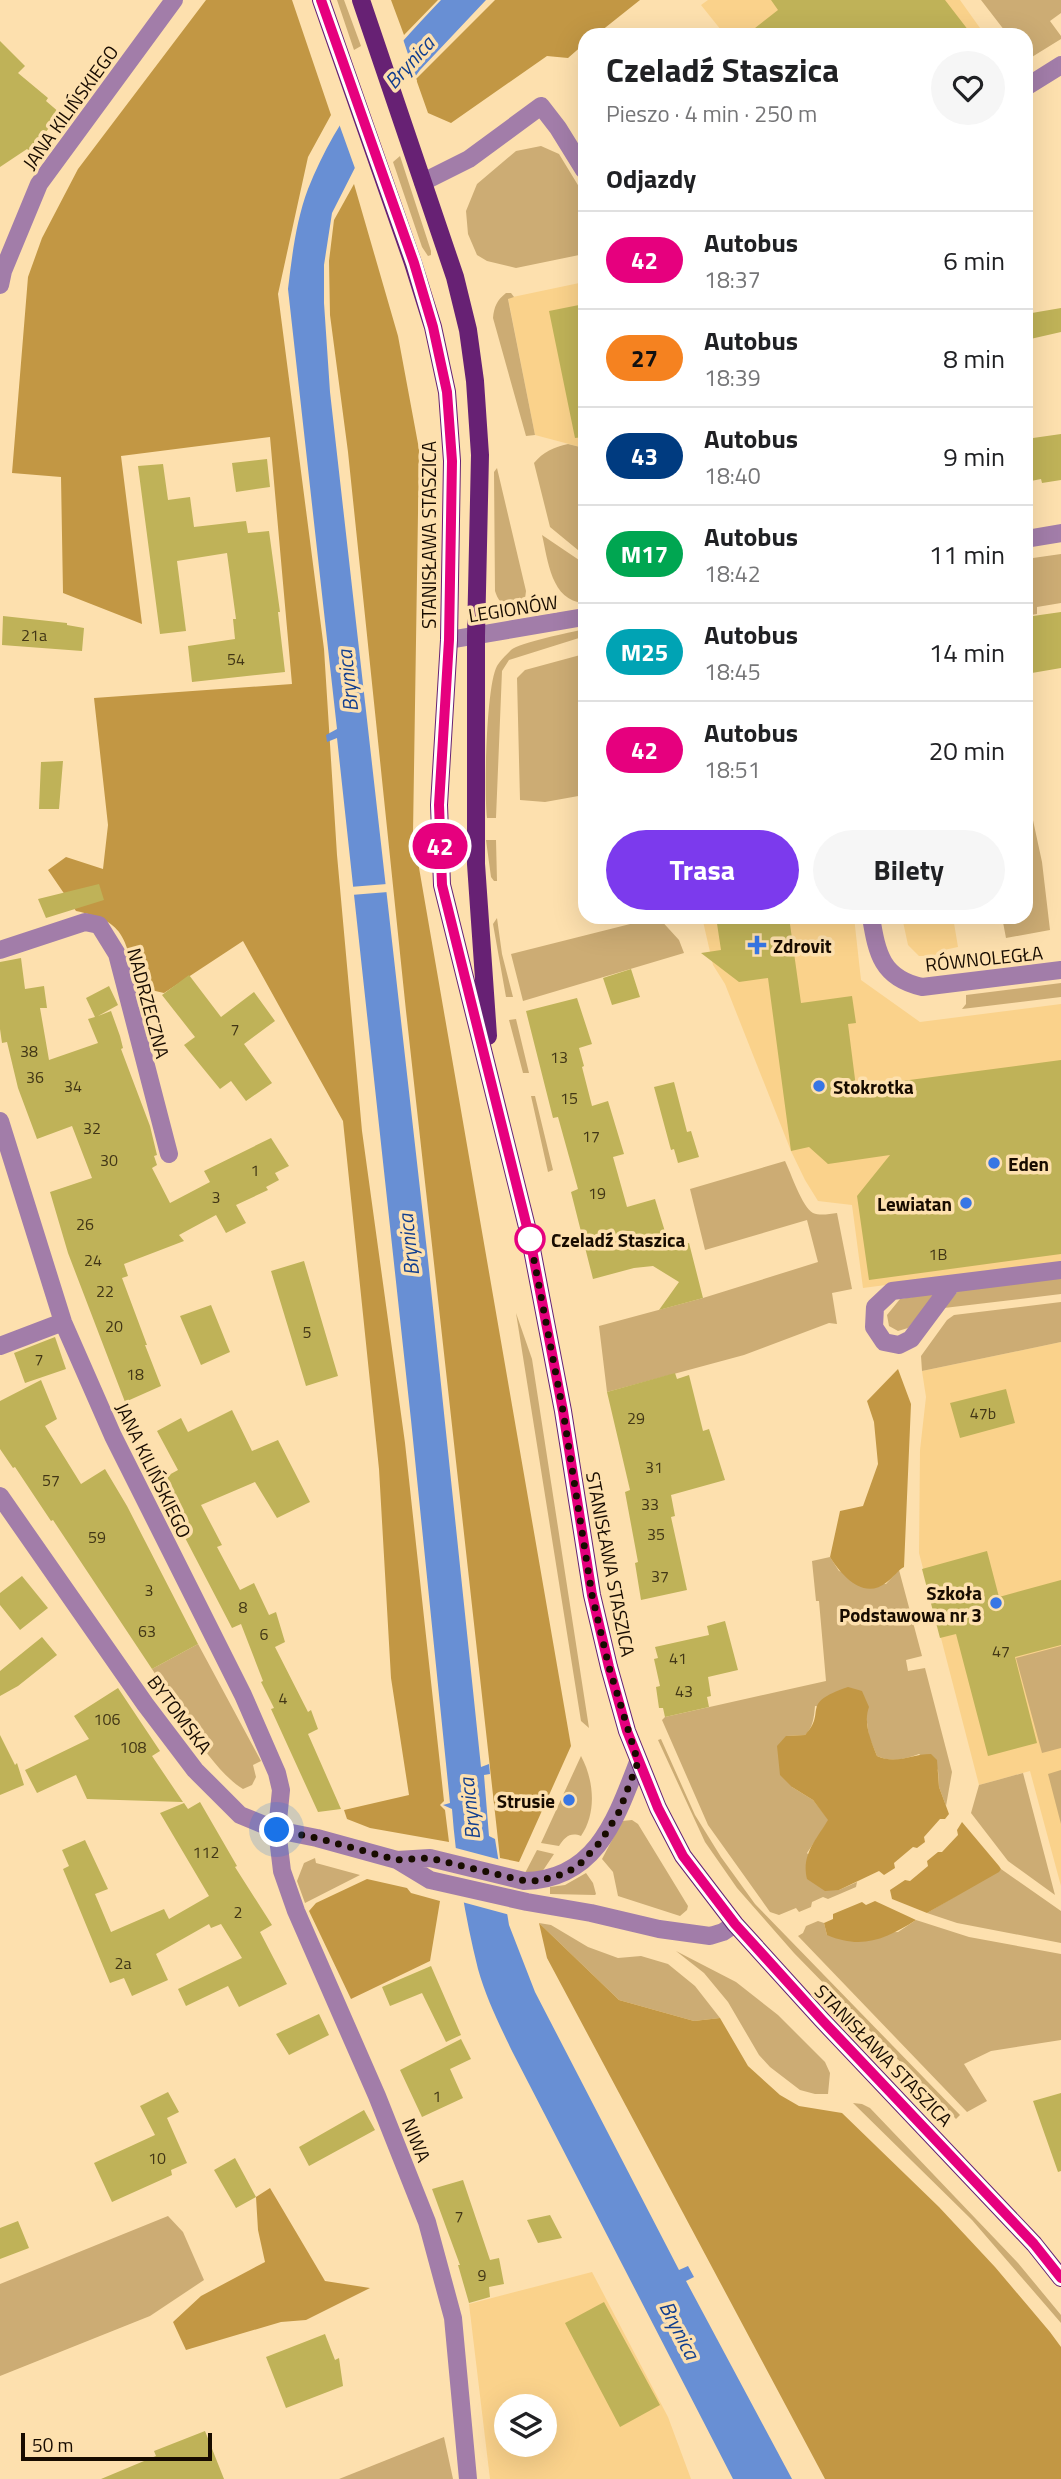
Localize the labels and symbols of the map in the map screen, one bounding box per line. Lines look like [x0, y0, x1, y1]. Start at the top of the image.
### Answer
water label: Brynica [376, 27, 443, 96]
street label: JANA KILIŃSKIEGO [15, 39, 125, 175]
street label: STANISŁAWA STASZICA [414, 441, 443, 629]
street label: LEGIONÓW [466, 587, 560, 629]
house number: 21a [21, 623, 47, 647]
house number: 54 [227, 647, 245, 671]
water label: Brynica [328, 647, 366, 713]
line badge: 42 [408, 823, 472, 869]
place label: Zdrovit [773, 931, 832, 960]
marker: Zdrovit [747, 935, 767, 955]
street label: RÓWNOLEGŁA [924, 937, 1044, 979]
street label: NADRZECZNA [120, 944, 178, 1062]
house number: 7 [231, 1017, 239, 1041]
house number: 38 [20, 1039, 38, 1063]
house number: 13 [550, 1045, 568, 1069]
house number: 36 [26, 1065, 44, 1089]
place label: Stokrotka [833, 1072, 914, 1101]
house number: 34 [64, 1074, 82, 1098]
marker: Stokrotka [811, 1078, 827, 1094]
house number: 15 [560, 1086, 578, 1110]
house number: 32 [83, 1116, 101, 1140]
house number: 17 [582, 1124, 600, 1148]
house number: 30 [100, 1148, 118, 1172]
place label: Eden [1008, 1149, 1049, 1178]
marker: Eden [986, 1155, 1002, 1171]
house number: 1 [251, 1158, 259, 1182]
house number: 19 [588, 1181, 606, 1205]
house number: 3 [212, 1185, 220, 1209]
place label: Lewiatan [877, 1189, 952, 1218]
marker: Lewiatan [958, 1195, 974, 1211]
water label: Brynica [389, 1211, 427, 1277]
house number: 26 [76, 1212, 94, 1236]
marker: Czeladź Staszica [515, 1224, 545, 1254]
place label: Czeladź Staszica [551, 1225, 686, 1254]
house number: 1B [929, 1242, 948, 1266]
house number: 24 [84, 1248, 102, 1272]
house number: 22 [96, 1279, 114, 1303]
house number: 20 [105, 1314, 123, 1338]
house number: 5 [303, 1320, 312, 1344]
house number: 7 [35, 1347, 43, 1371]
house number: 18 [126, 1362, 144, 1386]
street label: JANA KILIŃSKIEGO [109, 1397, 199, 1543]
house number: 47b [970, 1401, 996, 1425]
house number: 29 [627, 1406, 645, 1430]
house number: 31 [645, 1455, 663, 1479]
house number: 57 [42, 1468, 60, 1492]
street label: STANISŁAWA STASZICA [579, 1469, 643, 1659]
house number: 33 [641, 1492, 659, 1516]
house number: 35 [647, 1522, 665, 1546]
house number: 59 [88, 1525, 106, 1549]
house number: 37 [651, 1564, 669, 1588]
house number: 3 [145, 1578, 153, 1602]
place label: Szkoła Podstawowa nr 3 [839, 1578, 982, 1629]
house number: 8 [239, 1595, 248, 1619]
marker: Szkoła Podstawowa nr 3 [988, 1595, 1004, 1611]
house number: 63 [138, 1619, 156, 1643]
house number: 6 [260, 1622, 269, 1646]
house number: 47 [992, 1639, 1010, 1663]
house number: 41 [669, 1646, 687, 1670]
street label: BYTOMSKA [141, 1669, 219, 1759]
house number: 43 [675, 1679, 693, 1703]
house number: 4 [279, 1686, 288, 1710]
house number: 106 [94, 1707, 120, 1731]
house number: 108 [120, 1735, 146, 1759]
water label: Brynica [450, 1775, 488, 1841]
place label: Strusie [497, 1786, 555, 1815]
marker: Strusie [561, 1792, 577, 1808]
your location [259, 1812, 294, 1847]
house number: 112 [193, 1840, 219, 1864]
house number: 2 [234, 1900, 242, 1924]
house number: 2a [115, 1951, 131, 1975]
street label: STANISŁAWA STASZICA [808, 1977, 960, 2133]
house number: 1 [433, 2084, 441, 2108]
street label: NIWA [395, 2114, 439, 2166]
house number: 10 [148, 2146, 166, 2170]
house number: 7 [455, 2204, 463, 2228]
house number: 9 [478, 2263, 487, 2287]
water label: Brynica [652, 2295, 709, 2366]
scale bar [21, 2430, 212, 2462]

